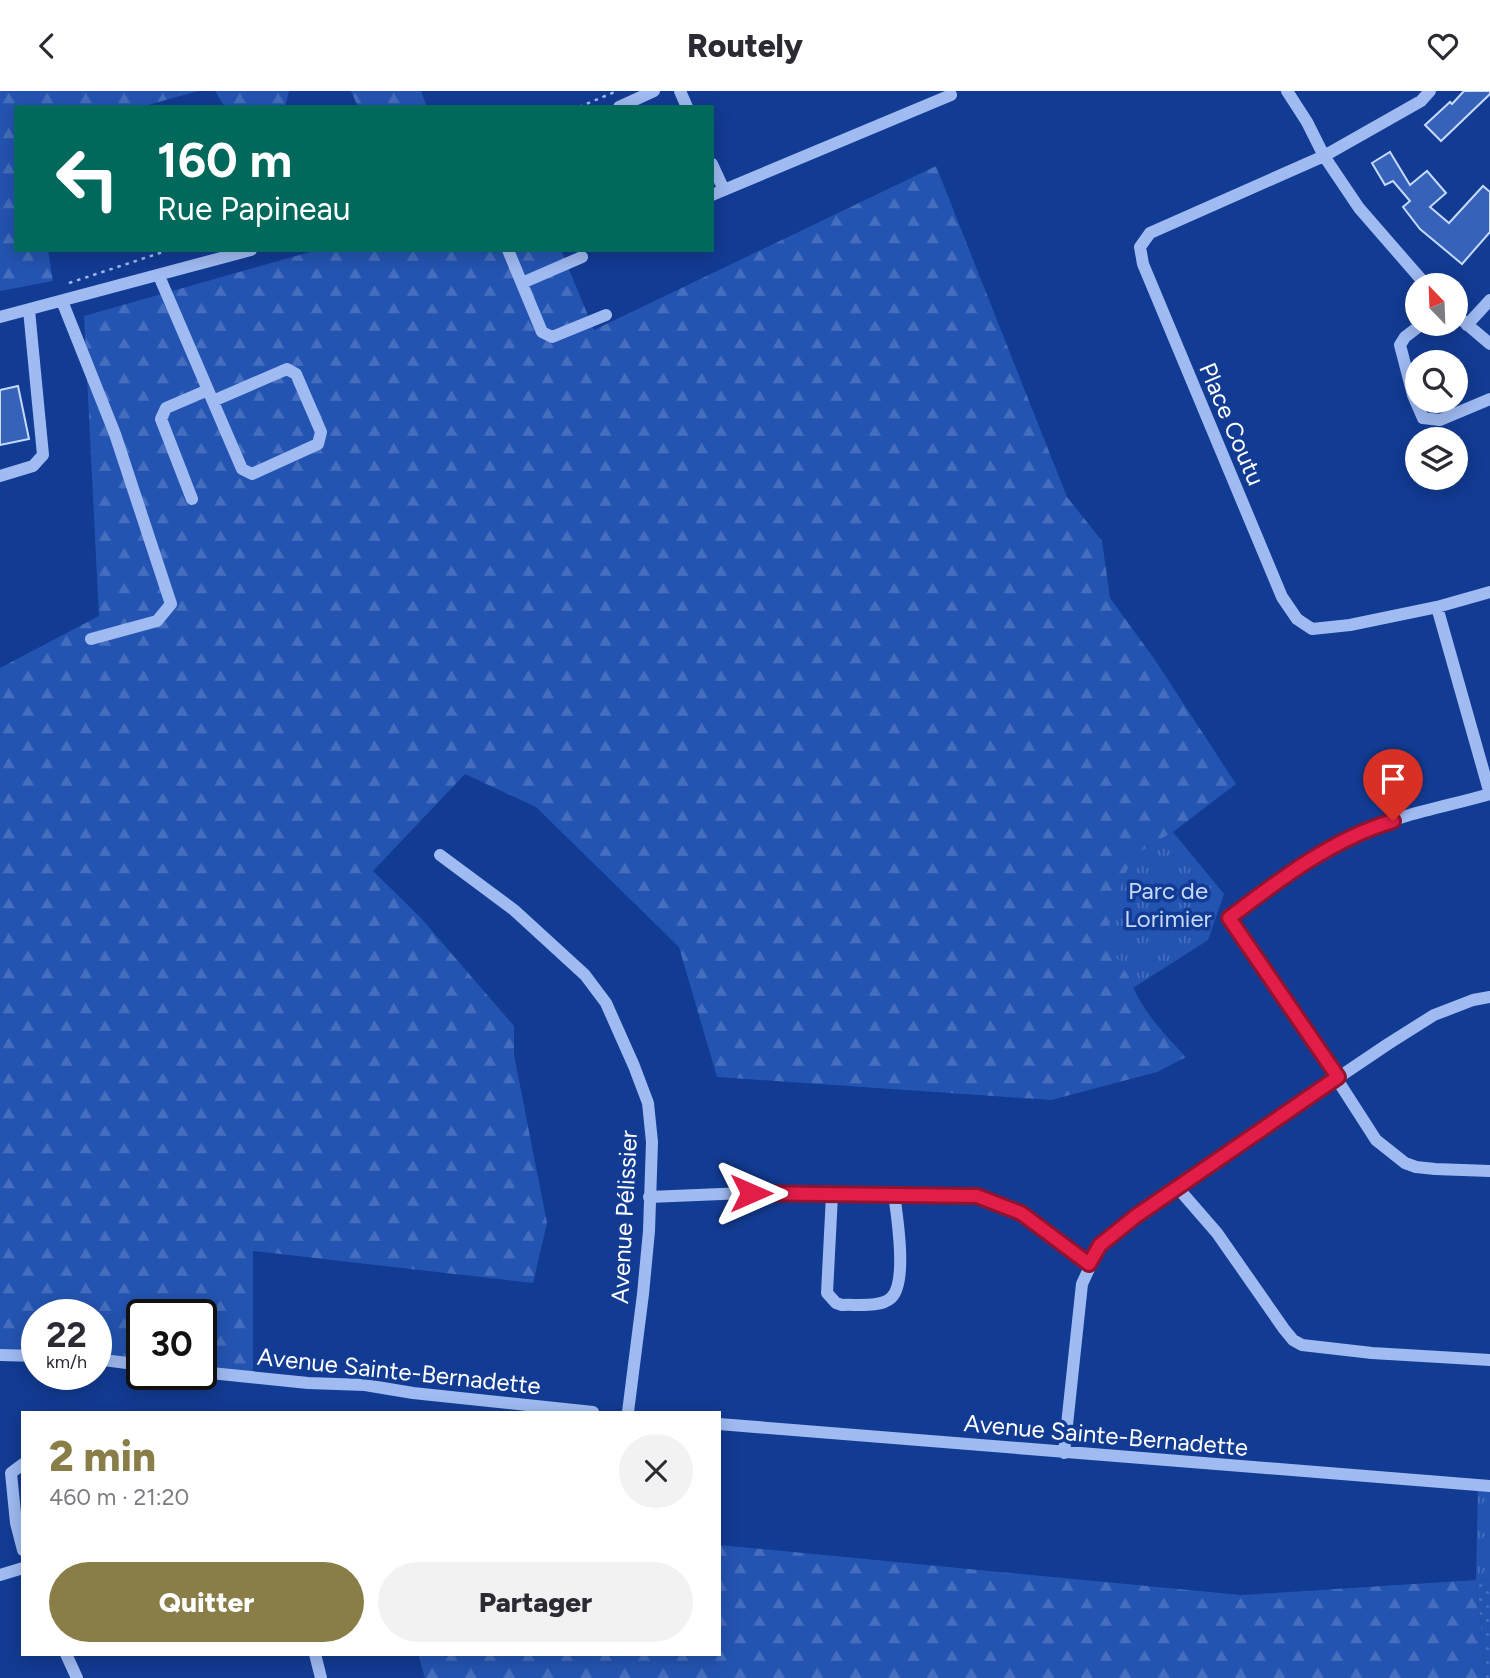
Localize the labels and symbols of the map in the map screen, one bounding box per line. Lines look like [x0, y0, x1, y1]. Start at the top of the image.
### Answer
north arrow [1405, 273, 1468, 336]
street label: Place Coutu [1193, 358, 1271, 490]
pin [1363, 749, 1423, 821]
park label: Parc de Lorimier [1124, 876, 1212, 933]
street label: Avenue Pélissier [605, 1129, 643, 1305]
position arrow [714, 1156, 788, 1230]
speed limit sign: 30 [126, 1299, 217, 1390]
street label: Avenue Sainte-Bernadette [256, 1342, 542, 1400]
street label: Avenue Sainte-Bernadette [963, 1408, 1249, 1462]

